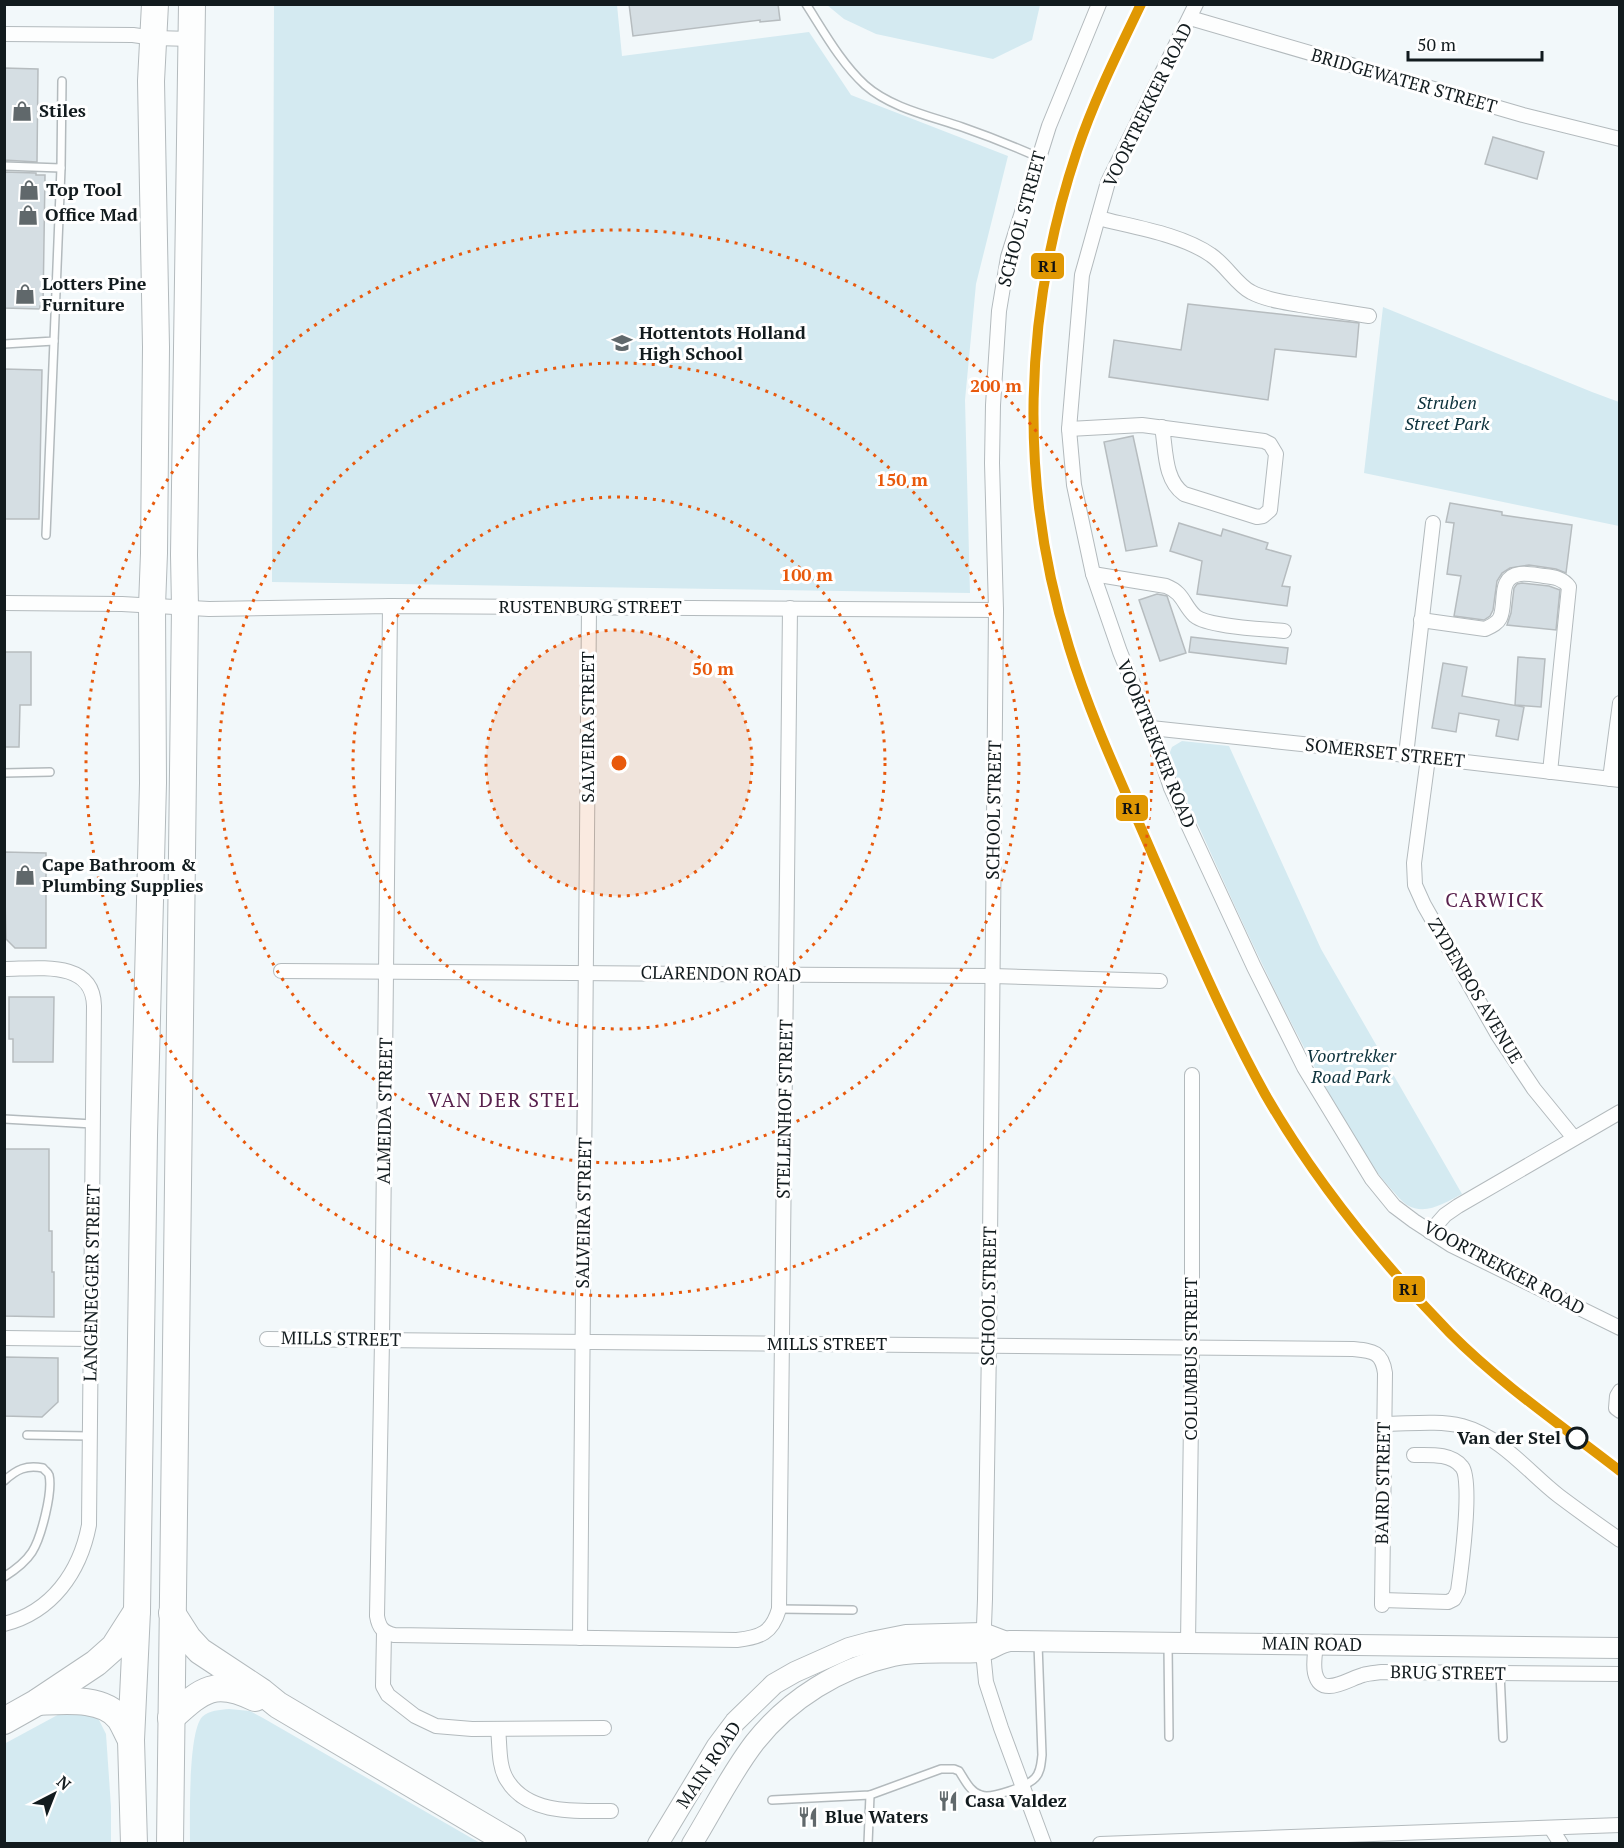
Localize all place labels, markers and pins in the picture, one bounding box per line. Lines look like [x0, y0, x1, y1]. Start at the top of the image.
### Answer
place label: Stiles [39, 98, 86, 122]
shop icon: Stiles [10, 99, 34, 123]
place label: Top Tool [46, 177, 122, 201]
shop icon: Top Tool [17, 178, 41, 202]
place label: Office Mad [45, 202, 138, 226]
shop icon: Office Mad [16, 203, 40, 227]
place label: Lotters Pine Furniture [42, 271, 147, 316]
shop icon: Lotters Pine Furniture [13, 282, 37, 306]
place label: Hottentots Holland High School [639, 320, 806, 365]
school or university icon: Hottentots Holland High School [610, 331, 634, 355]
centre of rings [609, 753, 629, 773]
place label: Cape Bathroom & Plumbing Supplies [42, 852, 203, 897]
shop icon: Cape Bathroom & Plumbing Supplies [13, 863, 37, 887]
place label: Van der Stel [1457, 1425, 1561, 1449]
marker: Van der Stel [1566, 1427, 1588, 1449]
place label: Casa Valdez [965, 1788, 1067, 1812]
restaurant icon: Casa Valdez [936, 1789, 960, 1813]
place label: Blue Waters [825, 1804, 928, 1828]
restaurant icon: Blue Waters [796, 1805, 820, 1829]

